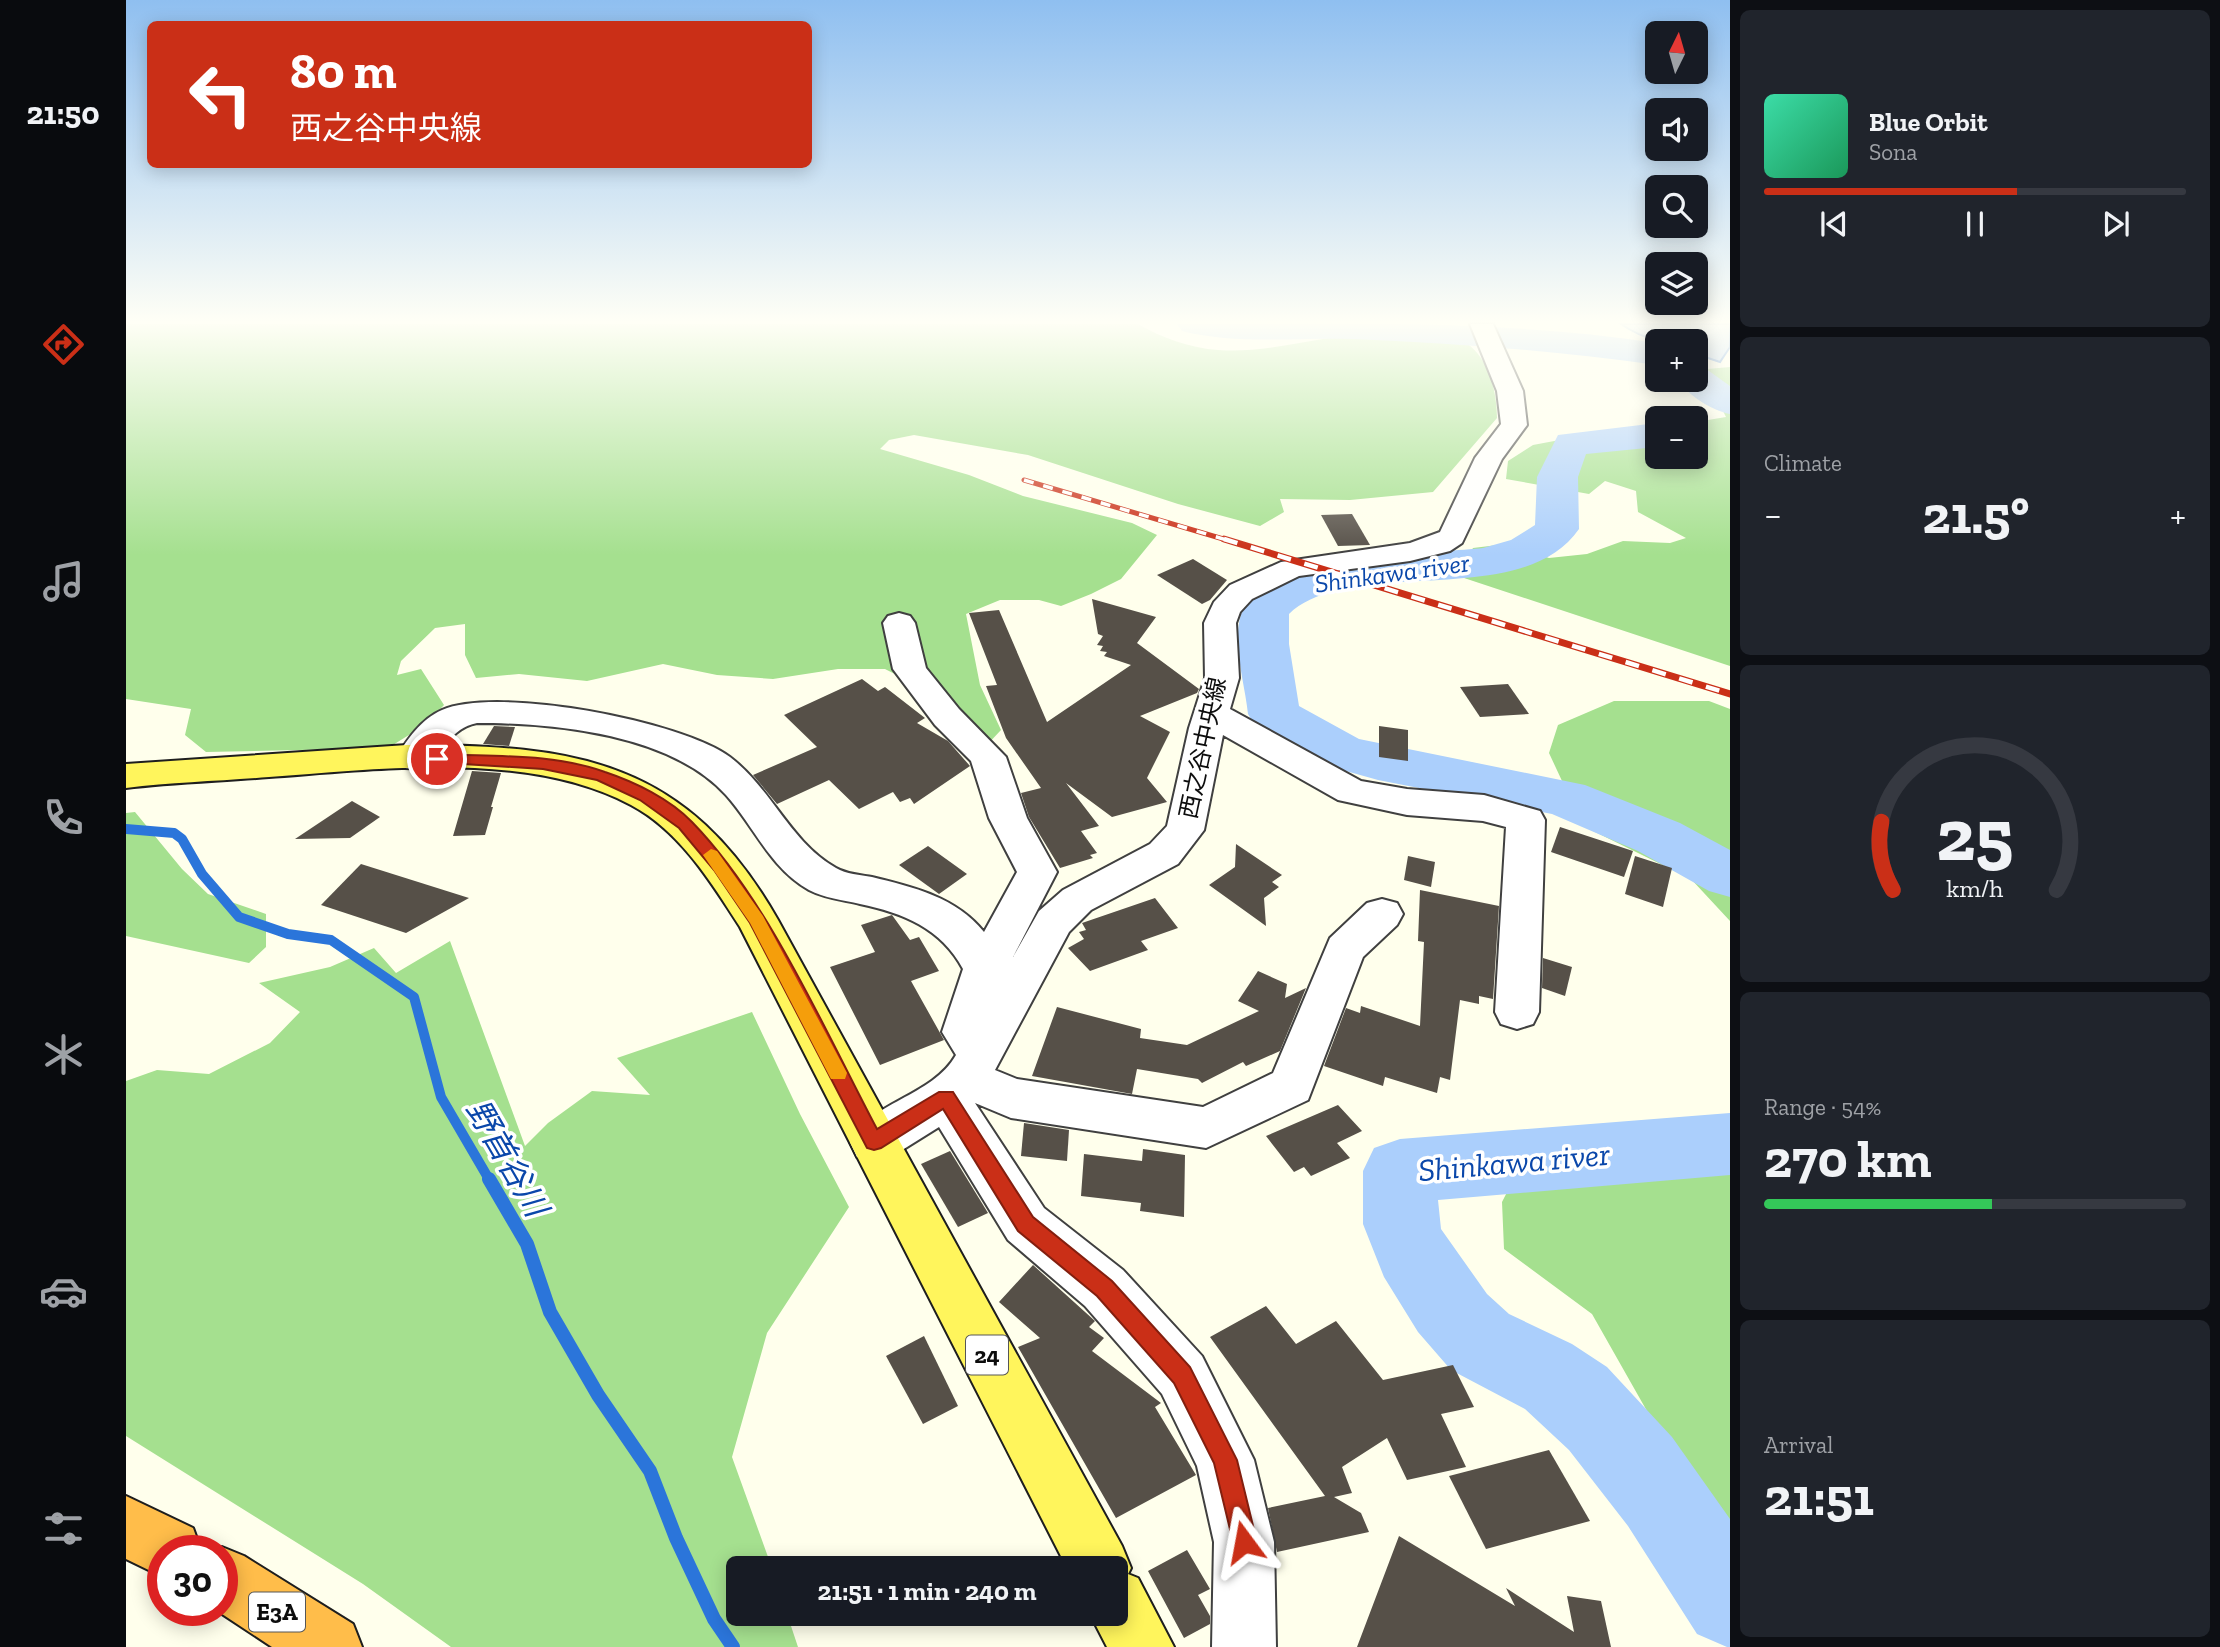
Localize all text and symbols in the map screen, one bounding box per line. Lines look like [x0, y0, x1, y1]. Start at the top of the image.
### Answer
north arrow [1645, 21, 1708, 84]
map controls [1645, 21, 1708, 469]
text: 80 m [290, 42, 397, 101]
icon: left [175, 49, 266, 140]
text: 21:50 [26, 94, 100, 132]
button: sound [1645, 98, 1708, 161]
text: Blue Orbit [1869, 106, 1988, 138]
text: 西之谷中央線 [290, 109, 482, 147]
text: Sona [1869, 138, 1917, 166]
button: search [1645, 175, 1708, 238]
icon: previous [1815, 205, 1853, 243]
icon: pause [1956, 205, 1994, 243]
icon: next [2097, 205, 2135, 243]
button: layers [1645, 252, 1708, 315]
icon: directions [39, 320, 88, 369]
button: + [1645, 329, 1708, 392]
button: − [1645, 406, 1708, 469]
text: Climate [1764, 449, 1842, 477]
text: 21.5° [1922, 484, 2029, 546]
text: − [1764, 492, 1782, 538]
text: + [2170, 492, 2186, 538]
water label: Shinkawa river [1312, 546, 1472, 600]
icon: music [39, 557, 88, 606]
street label: 西之谷中央線 [1173, 674, 1232, 821]
pin [407, 729, 467, 789]
icon: arrive [418, 740, 456, 778]
text: 25 [1936, 791, 2014, 879]
icon: phone [39, 793, 88, 842]
text: km/h [1946, 872, 2004, 902]
icon: climate [39, 1030, 88, 1079]
water label: 野首谷川 [459, 1093, 557, 1226]
text: Range · 54% [1764, 1093, 1881, 1121]
text: 270 km [1764, 1128, 1932, 1190]
water label: Shinkawa river [1417, 1135, 1612, 1189]
icon: car [39, 1267, 88, 1316]
road number: 24 [966, 1336, 1008, 1374]
text: Arrival [1764, 1431, 1833, 1459]
text: 21:51 [1764, 1466, 1874, 1528]
icon: filters [39, 1504, 88, 1553]
position arrow [1207, 1505, 1281, 1579]
speed limit sign: 30 [147, 1535, 238, 1626]
text: 21:51 · 1 min · 240 m [817, 1575, 1037, 1607]
road number: E3A [249, 1592, 305, 1632]

